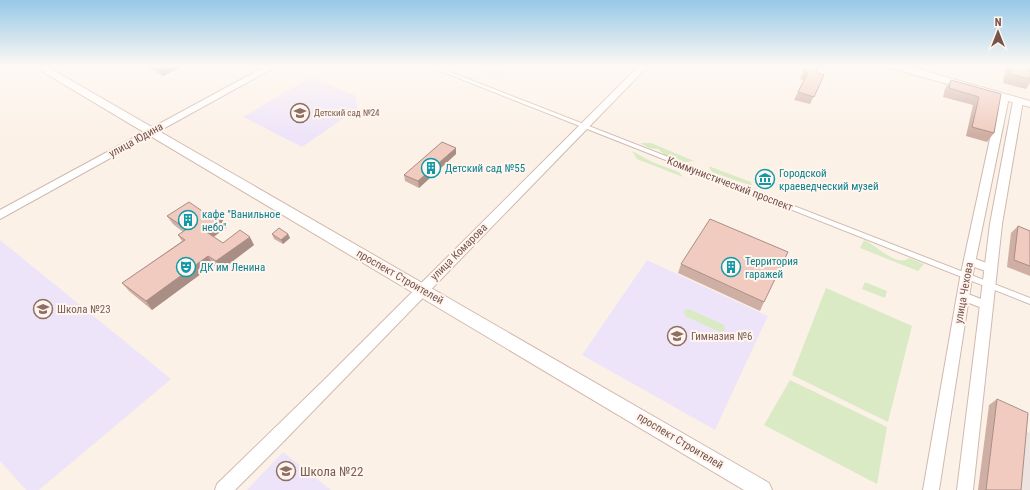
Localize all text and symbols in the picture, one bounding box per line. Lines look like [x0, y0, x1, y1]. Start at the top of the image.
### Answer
north arrow [978, 12, 1018, 52]
text: N [995, 16, 1002, 29]
school or university icon: Детский сад №24 [289, 102, 311, 124]
place label: Детский сад №24 [314, 108, 380, 118]
street label: улица Юдина [107, 120, 165, 160]
street label: Коммунистический проспект [665, 154, 795, 214]
building icon: Детский сад №55 [420, 157, 442, 179]
place label: Детский сад №55 [445, 162, 525, 175]
place label: Городской краеведческий музей [779, 167, 879, 193]
museum icon: Городской краеведческий музей [754, 168, 776, 190]
place label: кафе "Ванильное небо" [202, 208, 280, 234]
building icon: кафе "Ванильное небо" [177, 209, 199, 231]
street label: улица Комарова [428, 221, 490, 283]
street label: проспект Строителей [354, 247, 446, 307]
place label: Территория гаражей [745, 255, 798, 281]
theatre icon: ДК им Ленина [175, 256, 197, 278]
building icon: Территория гаражей [720, 256, 742, 278]
place label: ДК им Ленина [200, 261, 265, 274]
street label: улица Чехова [952, 261, 976, 325]
school or university icon: Школа №23 [32, 298, 54, 320]
place label: Школа №23 [57, 303, 111, 316]
school or university icon: Гимназия №6 [666, 325, 688, 347]
place label: Гимназия №6 [691, 330, 752, 343]
street label: проспект Строителей [635, 410, 725, 472]
school or university icon: Школа №22 [275, 460, 297, 482]
place label: Школа №22 [300, 464, 363, 479]

